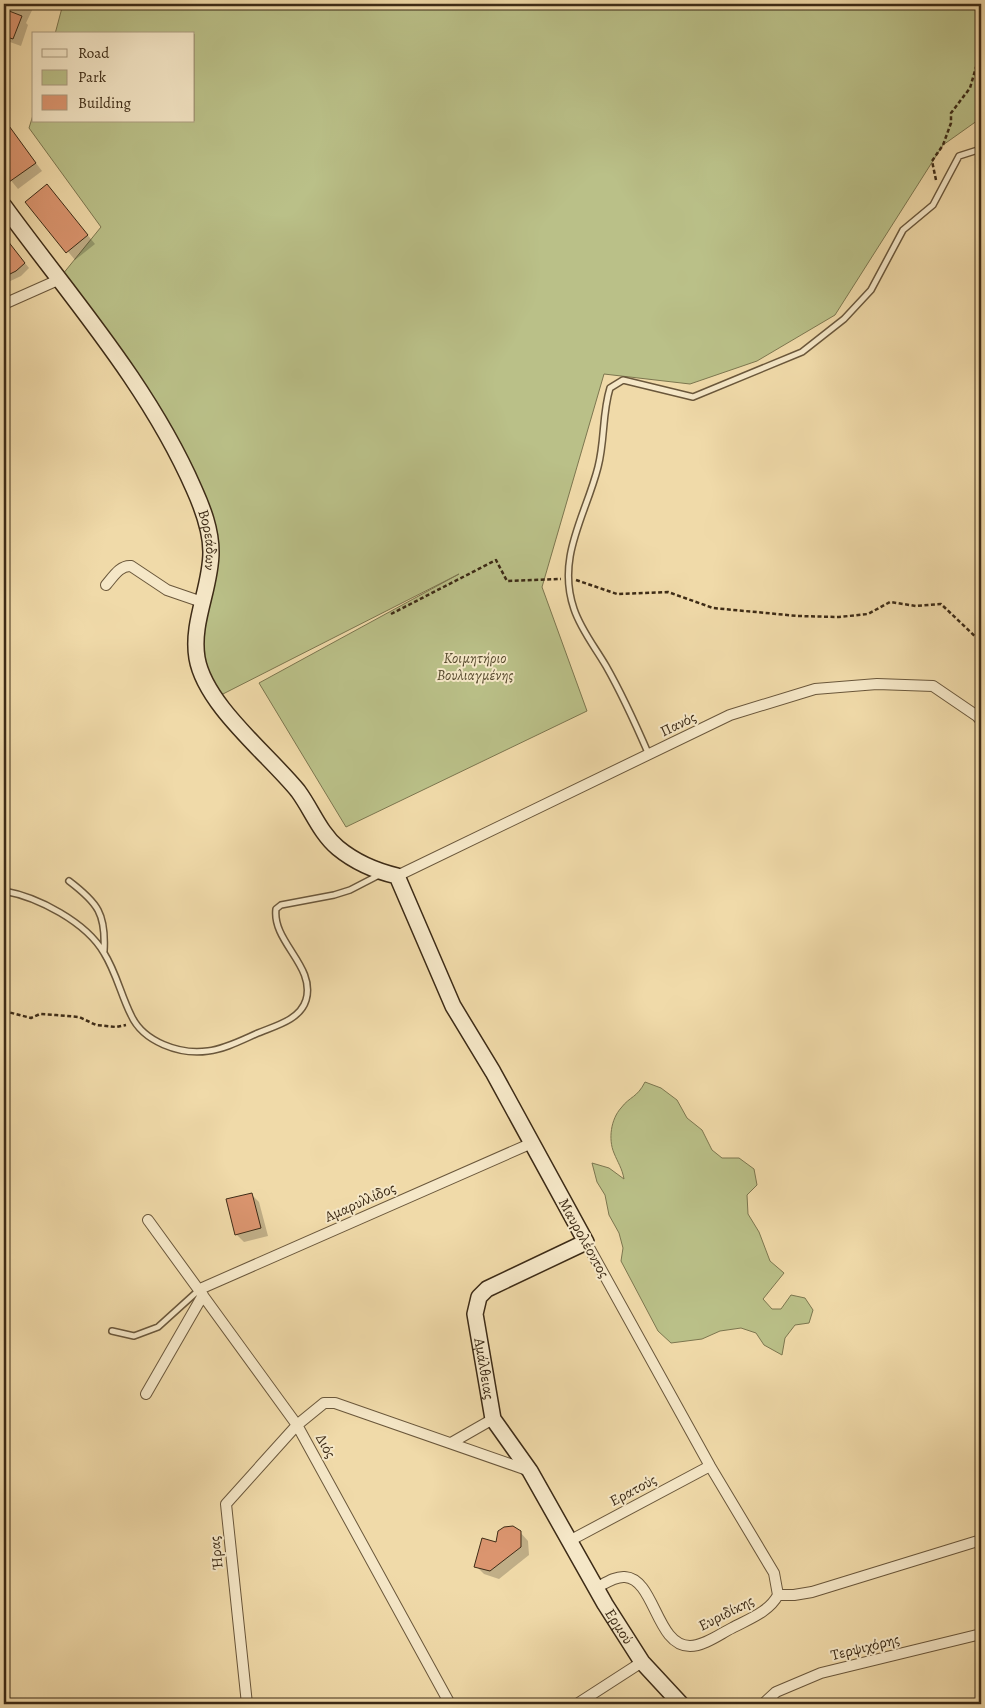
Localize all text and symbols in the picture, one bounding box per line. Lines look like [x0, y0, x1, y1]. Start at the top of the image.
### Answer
legend [32, 32, 195, 122]
text: Road [78, 43, 110, 63]
text: Park [78, 67, 107, 87]
text: Building [78, 93, 131, 113]
street label: Βορεάδων [193, 507, 221, 572]
park label: Κοιμητήριο Βουλιαγμένης [437, 648, 513, 685]
street label: Πανός [657, 707, 699, 741]
street label: Αμαρυλλίδος [320, 1177, 399, 1227]
street label: Μαυρολέοντος [554, 1195, 614, 1281]
street label: Αμάλθειας [469, 1335, 499, 1401]
street label: Διός [311, 1430, 341, 1462]
street label: Ερατούς [606, 1469, 660, 1511]
street label: Ήρας [204, 1535, 228, 1571]
street label: Ευριδίκης [695, 1591, 757, 1635]
street label: Ερμού [600, 1605, 638, 1648]
street label: Τερψιχόρης [829, 1629, 901, 1665]

